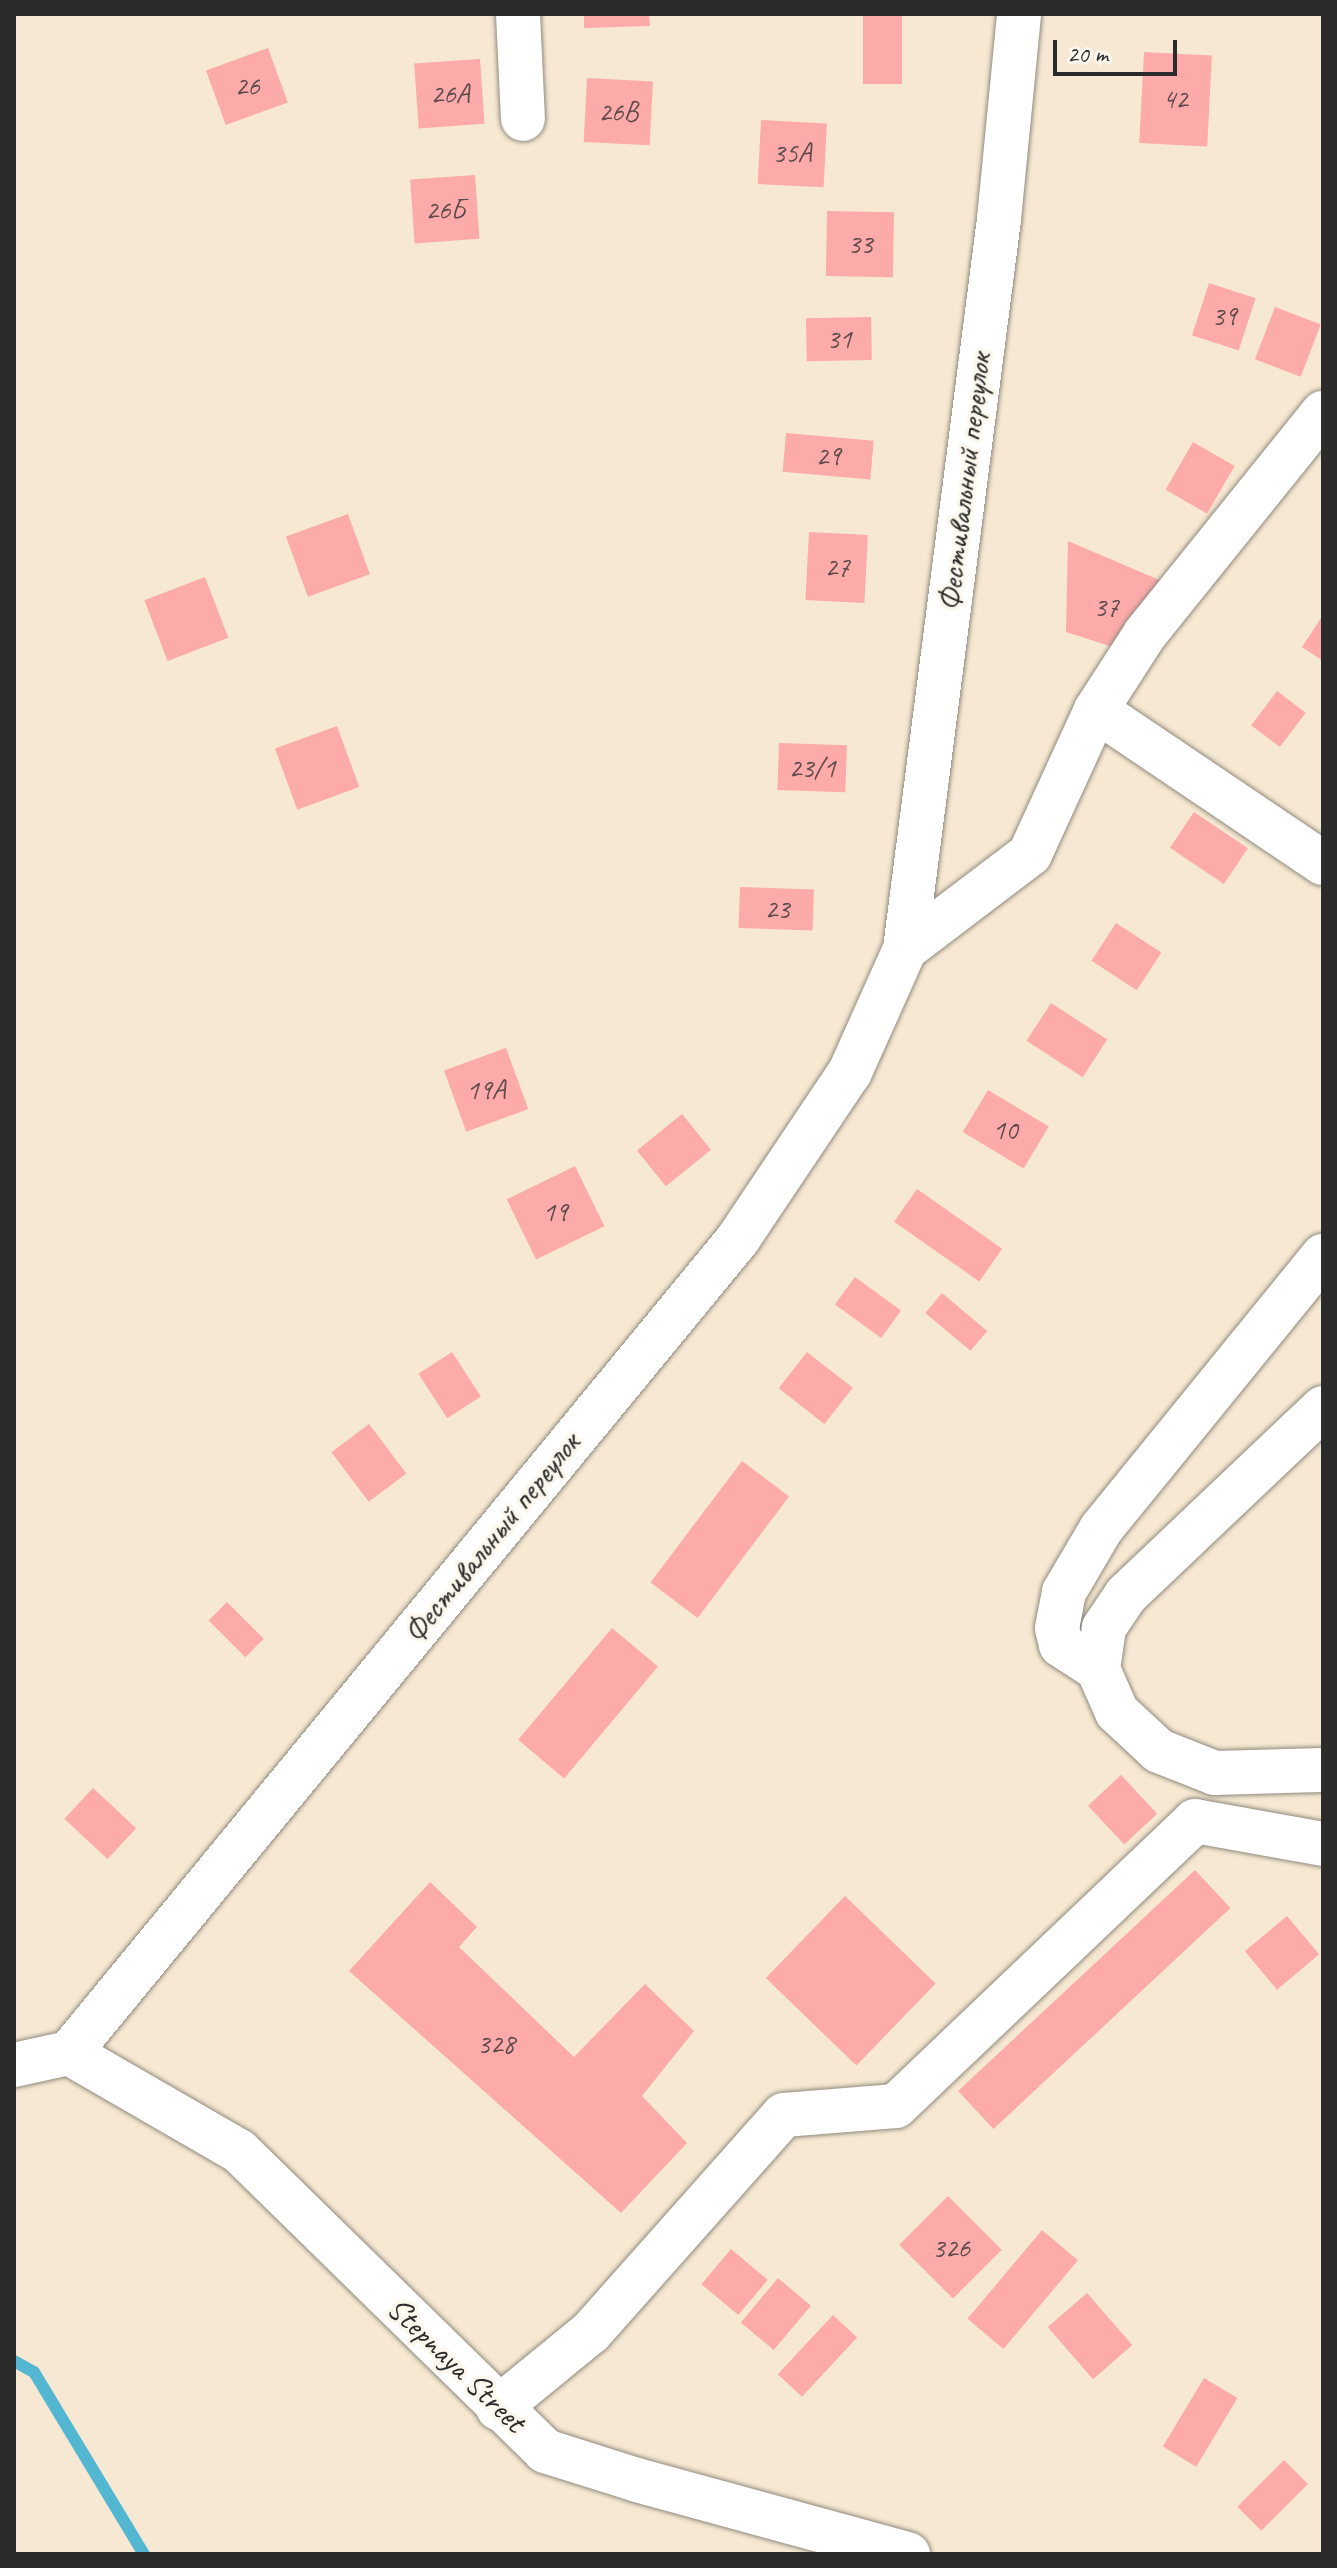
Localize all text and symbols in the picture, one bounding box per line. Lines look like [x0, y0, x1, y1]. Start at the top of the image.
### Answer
scale bar [1057, 24, 1181, 74]
text: 20 m [1067, 39, 1108, 69]
house number: 26 [234, 69, 260, 103]
house number: 26А [430, 77, 470, 111]
house number: 42 [1162, 82, 1188, 116]
house number: 26В [598, 95, 638, 129]
house number: 35А [772, 136, 812, 170]
house number: 26Б [425, 193, 465, 227]
house number: 33 [847, 227, 873, 261]
house number: 39 [1211, 299, 1237, 333]
house number: 31 [826, 322, 852, 356]
street label: Фестивальный переулок [930, 351, 1000, 613]
house number: 29 [815, 439, 841, 473]
house number: 27 [824, 550, 850, 584]
house number: 37 [1093, 590, 1119, 624]
house number: 23/1 [788, 751, 836, 785]
house number: 23 [764, 892, 790, 926]
house number: 19А [466, 1073, 506, 1107]
house number: 10 [992, 1113, 1018, 1147]
house number: 19 [542, 1195, 568, 1229]
street label: Фестивальный переулок [396, 1425, 588, 1651]
house number: 328 [477, 2027, 515, 2061]
house number: 326 [932, 2231, 970, 2265]
street label: Stepnaya Street [379, 2289, 533, 2441]

